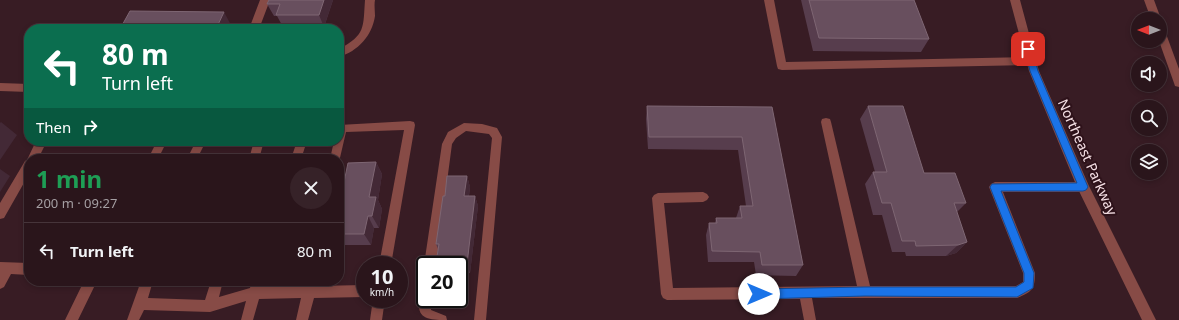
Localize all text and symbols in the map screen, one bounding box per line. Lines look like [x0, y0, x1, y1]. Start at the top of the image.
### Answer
north arrow [1131, 12, 1167, 48]
map controls [1131, 12, 1167, 180]
pin [1011, 32, 1045, 66]
text: 80 m [102, 35, 169, 73]
icon: arrive [1017, 38, 1039, 60]
icon: left [36, 40, 88, 92]
button: sound [1131, 56, 1167, 92]
text: Turn left [102, 71, 173, 95]
street label: Northeast Parkway [1054, 96, 1123, 219]
button: search [1131, 100, 1167, 136]
icon: right [79, 116, 101, 138]
text: Then [36, 117, 71, 137]
button: layers [1131, 144, 1167, 180]
text: 1 min [36, 162, 102, 195]
button: close [290, 167, 332, 209]
text: 200 m · 09:27 [36, 194, 117, 212]
icon: left [36, 240, 58, 262]
text: Turn left [70, 241, 134, 261]
text: 80 m [297, 241, 332, 261]
speed limit sign: 20 [416, 256, 468, 308]
text: 10 [371, 263, 393, 290]
position arrow [738, 273, 780, 315]
text: km/h [370, 285, 394, 299]

